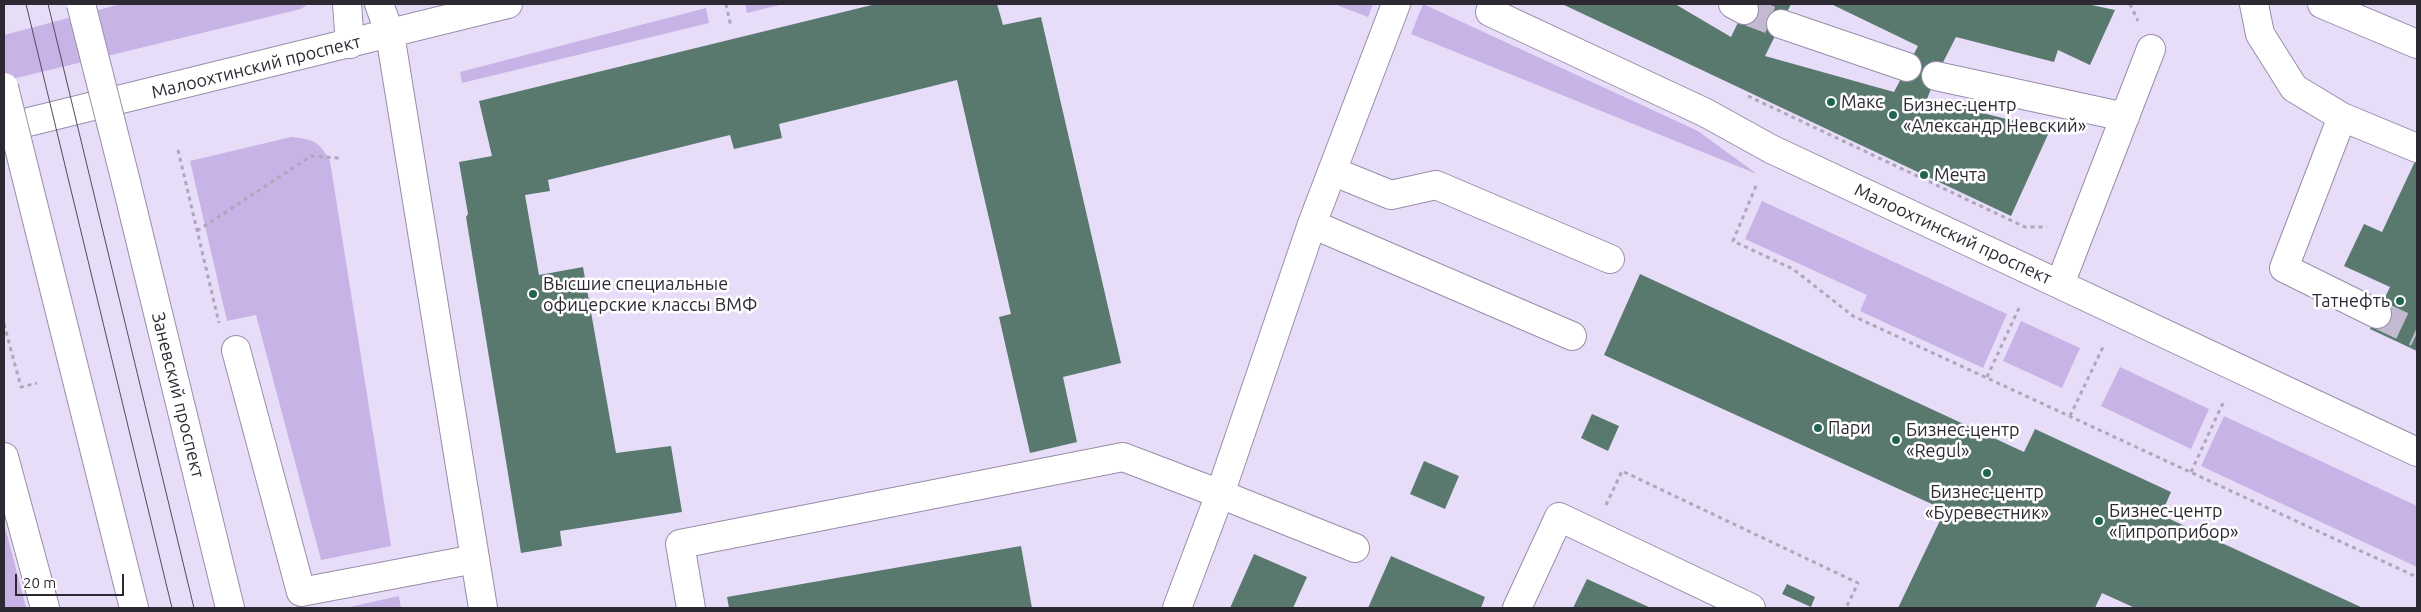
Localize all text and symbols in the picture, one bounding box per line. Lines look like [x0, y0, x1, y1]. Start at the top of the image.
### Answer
street label: Малоохтинский проспект [149, 31, 363, 103]
place label: Макс [1841, 91, 1883, 113]
place label: Бизнес-центр «Александр Невский» [1903, 94, 2086, 136]
marker: Макс [1825, 96, 1837, 108]
marker: Бизнес-центр «Александр Невский» [1887, 109, 1899, 121]
place label: Мечта [1934, 164, 1986, 186]
marker: Мечта [1918, 169, 1930, 181]
street label: Малоохтинский проспект [1851, 179, 2055, 289]
place label: Высшие специальные офицерские классы ВМФ [543, 273, 757, 316]
marker: Высшие специальные офицерские классы ВМФ [527, 288, 539, 300]
place label: Татнефть [2312, 290, 2390, 312]
marker: Татнефть [2394, 295, 2406, 307]
street label: Заневский проспект [147, 310, 209, 480]
place label: Пари [1828, 417, 1871, 439]
place label: Бизнес-центр «Regul» [1906, 419, 2019, 462]
marker: Пари [1812, 422, 1824, 434]
marker: Бизнес-центр «Regul» [1890, 434, 1902, 446]
marker: Бизнес-центр «Буревестник» [1981, 467, 1993, 479]
place label: Бизнес-центр «Буревестник» [1925, 481, 2049, 524]
place label: Бизнес-центр «Гипроприбор» [2109, 500, 2239, 542]
marker: Бизнес-центр «Гипроприбор» [2093, 515, 2105, 527]
scale bar [18, 564, 126, 596]
text: 20 m [23, 574, 56, 591]

